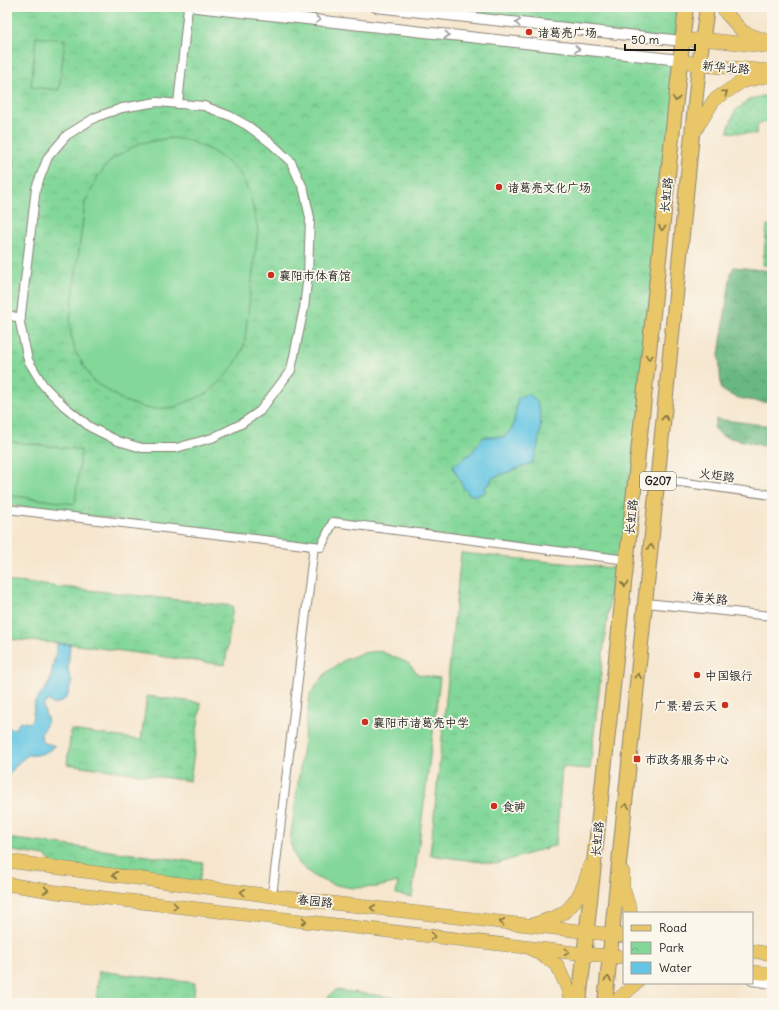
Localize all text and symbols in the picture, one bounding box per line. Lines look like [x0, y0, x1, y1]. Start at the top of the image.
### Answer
one-way arrow [315, 16, 321, 25]
one-way arrow [515, 18, 521, 27]
place label: 诸葛亮广场 [537, 25, 597, 40]
scale bar [625, 26, 695, 52]
marker: 诸葛亮广场 [524, 27, 534, 37]
one-way arrow [444, 30, 450, 39]
text: 50 m [631, 32, 660, 47]
one-way arrow [574, 44, 580, 53]
street label: 新华北路 [701, 57, 751, 77]
one-way arrow [721, 90, 728, 97]
one-way arrow [672, 96, 681, 102]
street label: 长虹路 [657, 176, 675, 214]
place label: 诸葛亮文化广场 [507, 180, 591, 195]
marker: 诸葛亮文化广场 [494, 182, 504, 192]
one-way arrow [658, 225, 667, 231]
place label: 襄阳市体育馆 [279, 268, 351, 283]
marker: 襄阳市体育馆 [266, 270, 276, 280]
one-way arrow [644, 354, 653, 360]
one-way arrow [660, 415, 669, 421]
street label: 火炬路 [698, 465, 736, 485]
road number: G207 [640, 472, 676, 490]
street label: 长虹路 [622, 498, 640, 536]
one-way arrow [647, 544, 656, 550]
one-way arrow [620, 581, 629, 587]
street label: 海关路 [691, 589, 729, 607]
place label: 中国银行 [705, 668, 753, 683]
marker: 中国银行 [692, 670, 702, 680]
one-way arrow [634, 673, 643, 679]
place label: 广景·碧云天 [654, 698, 717, 713]
marker: 广景·碧云天 [720, 700, 730, 710]
place label: 襄阳市诸葛亮中学 [373, 715, 469, 730]
marker: 襄阳市诸葛亮中学 [360, 717, 370, 727]
place label: 市政务服务中心 [645, 752, 729, 767]
marker: 市政务服务中心 [632, 754, 642, 764]
place label: 食神 [502, 799, 526, 814]
marker: 食神 [489, 801, 499, 811]
one-way arrow [621, 803, 630, 809]
street label: 长虹路 [588, 820, 606, 858]
one-way arrow [112, 871, 118, 880]
one-way arrow [43, 885, 49, 894]
one-way arrow [240, 888, 247, 897]
street label: 春园路 [296, 892, 334, 910]
one-way arrow [172, 901, 178, 910]
one-way arrow [370, 903, 376, 912]
legend [623, 912, 753, 984]
one-way arrow [301, 916, 307, 925]
one-way arrow [499, 918, 505, 927]
text: Road [659, 920, 687, 935]
one-way arrow [430, 931, 436, 940]
text: Park [659, 940, 684, 955]
one-way arrow [564, 947, 570, 956]
text: Water [659, 960, 692, 975]
one-way arrow [603, 976, 612, 983]

